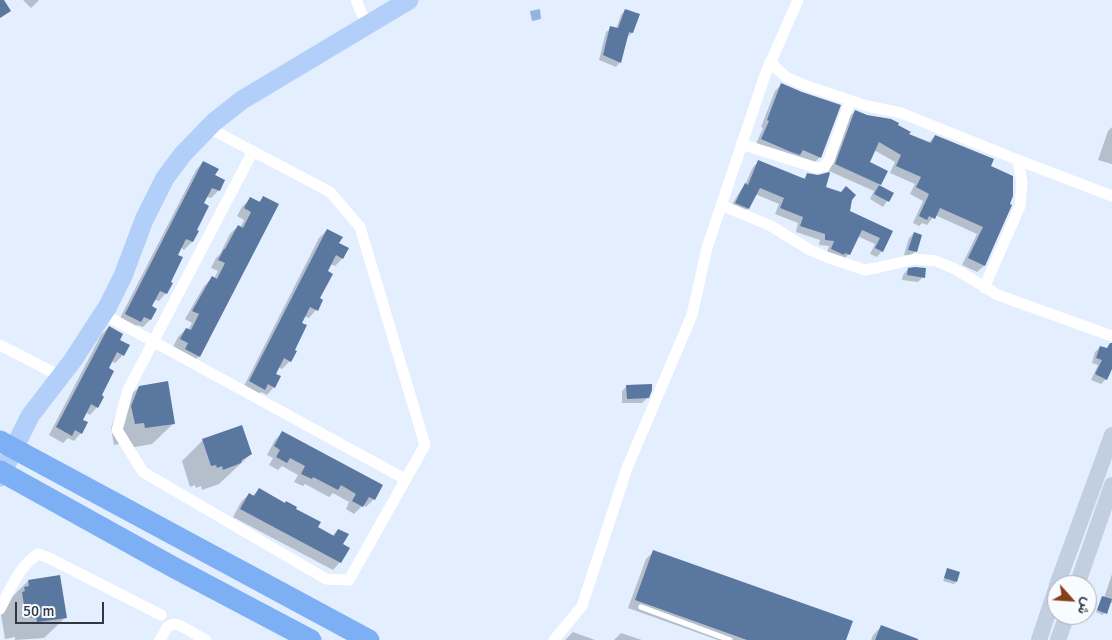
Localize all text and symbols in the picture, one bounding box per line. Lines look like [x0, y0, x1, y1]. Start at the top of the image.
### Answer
north arrow [1047, 575, 1097, 625]
scale bar [18, 592, 106, 624]
text: ش [1074, 595, 1096, 618]
text: 50 m [23, 602, 54, 620]

